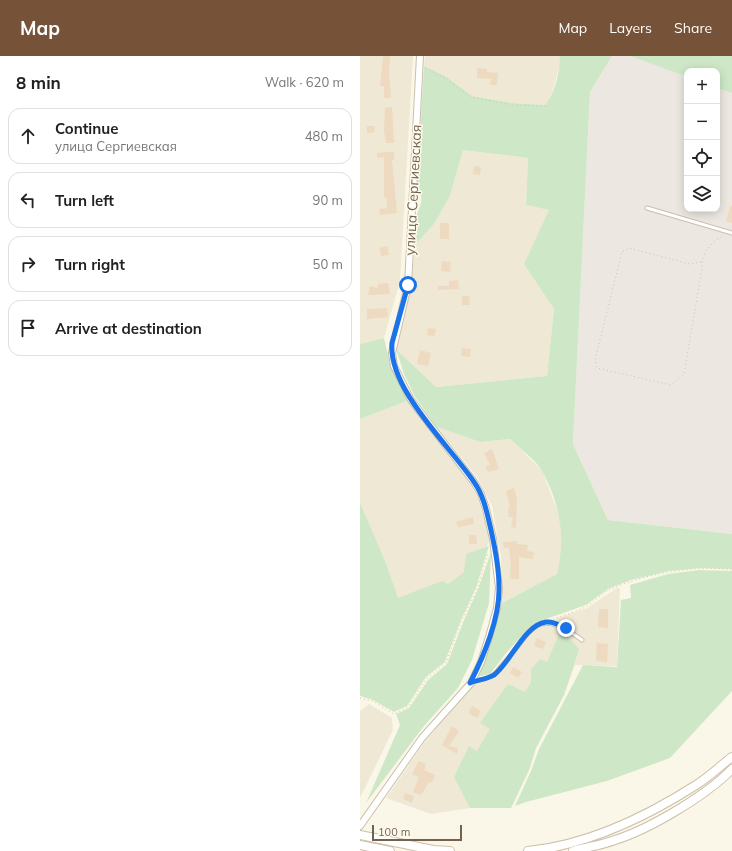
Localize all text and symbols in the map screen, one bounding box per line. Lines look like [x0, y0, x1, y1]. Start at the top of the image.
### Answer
text: Map [20, 16, 60, 40]
text: Map [558, 19, 587, 37]
text: Layers [609, 19, 652, 37]
text: Share [674, 19, 712, 37]
map controls [684, 68, 720, 212]
button: + [684, 68, 720, 104]
text: 8 min [16, 72, 61, 93]
text: Walk · 620 m [265, 74, 344, 90]
button: − [684, 104, 720, 140]
text: Continue [55, 119, 118, 138]
street label: улица Сергиевская [401, 124, 425, 256]
icon: ahead [17, 125, 39, 147]
text: 480 m [305, 128, 343, 144]
text: улица Сергиевская [55, 138, 177, 154]
button: locate [684, 140, 720, 176]
button: layers [684, 176, 720, 212]
icon: left [17, 189, 39, 211]
text: Turn left [55, 191, 114, 210]
text: 90 m [313, 192, 343, 208]
icon: right [17, 253, 39, 275]
text: Turn right [55, 255, 125, 274]
text: 50 m [313, 256, 343, 272]
route start [399, 276, 417, 294]
icon: arrive [17, 317, 39, 339]
text: Arrive at destination [55, 319, 202, 338]
route end [557, 619, 575, 637]
scale bar [372, 823, 462, 842]
text: 100 m [378, 825, 410, 839]

